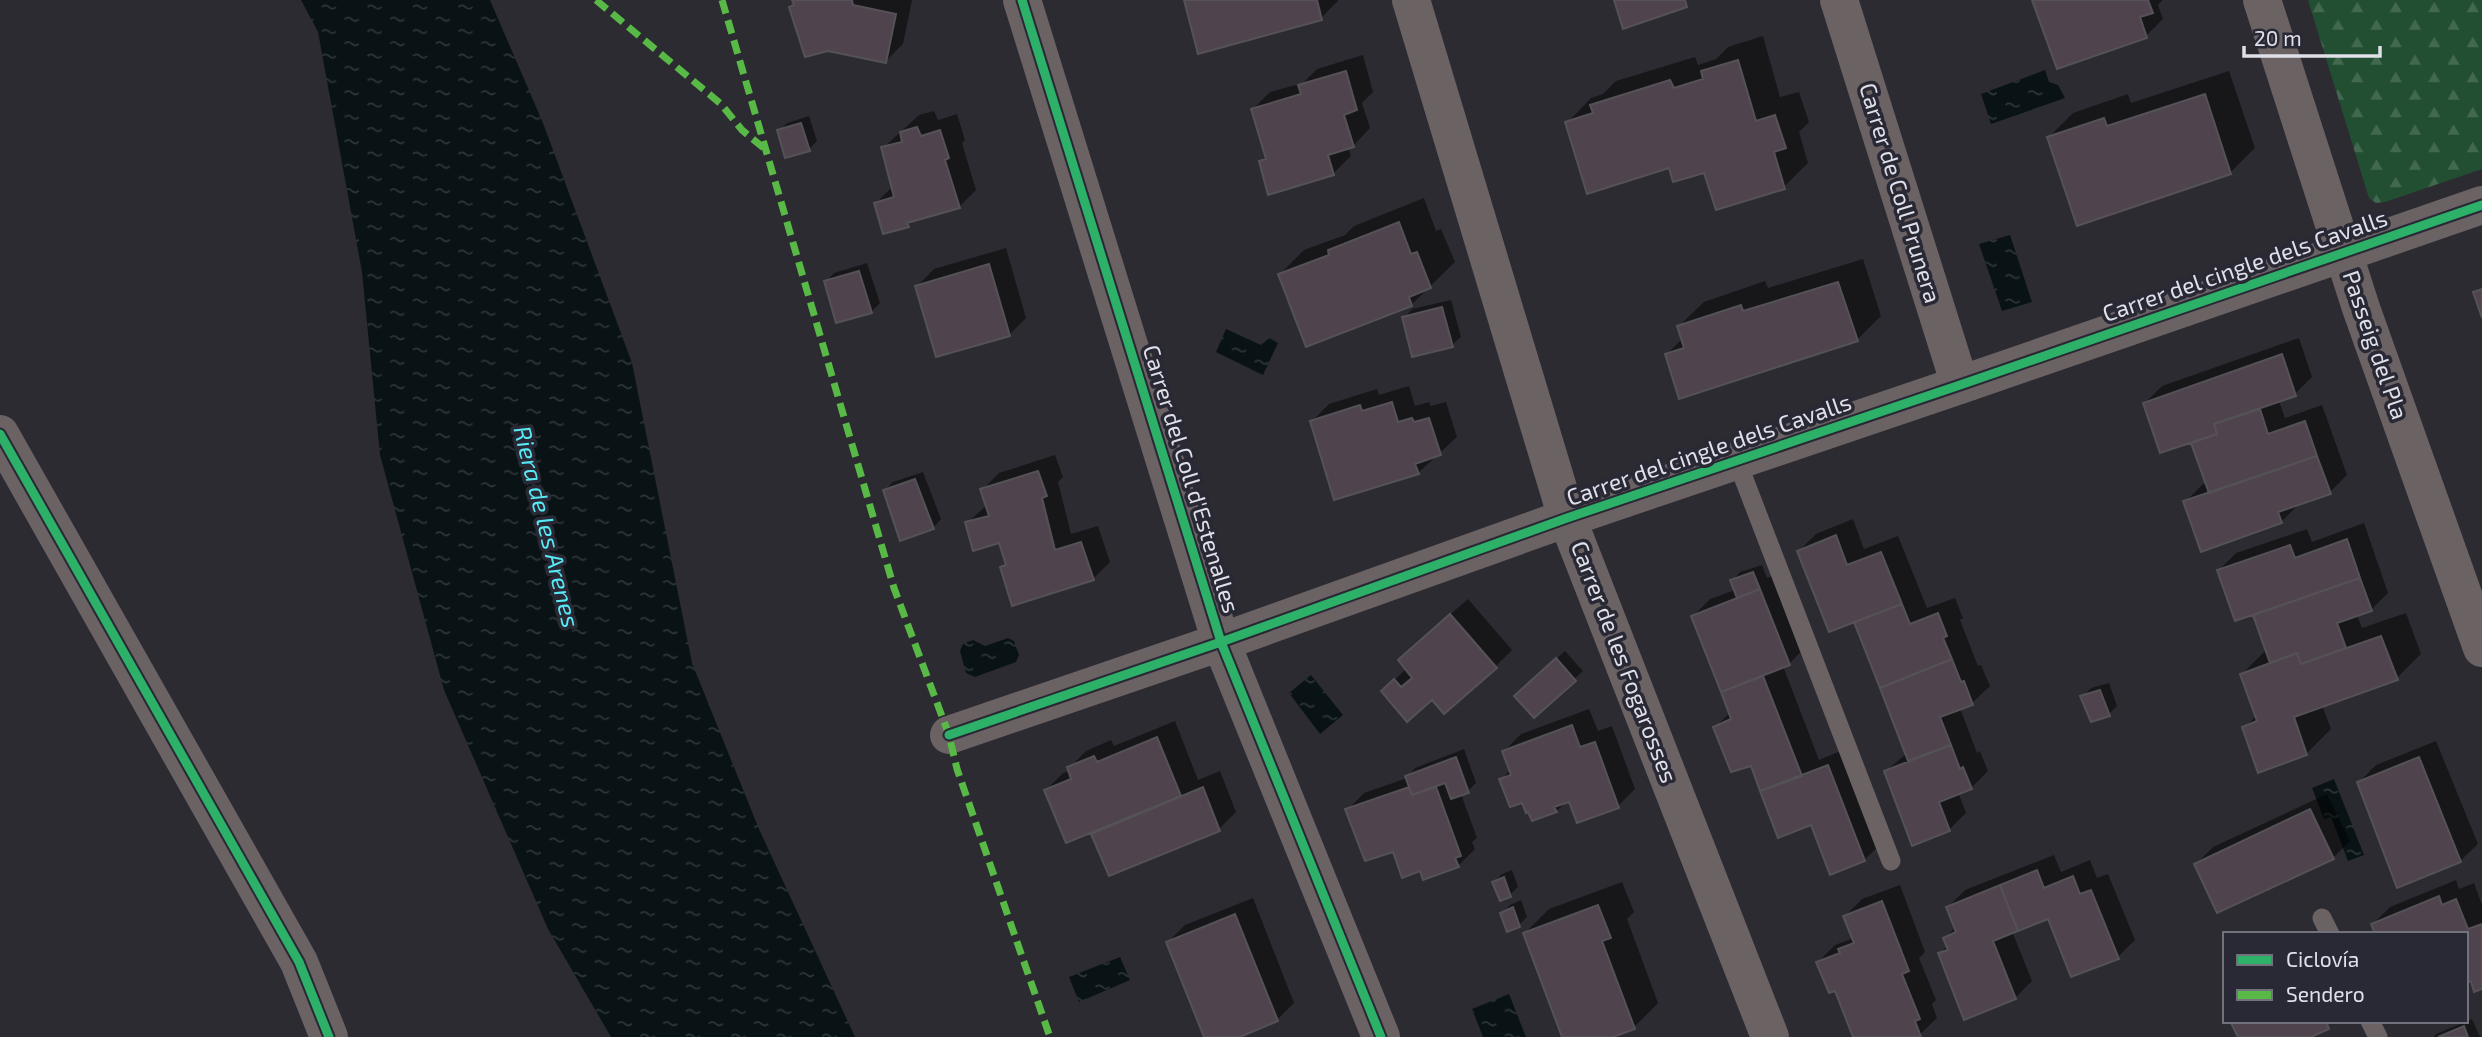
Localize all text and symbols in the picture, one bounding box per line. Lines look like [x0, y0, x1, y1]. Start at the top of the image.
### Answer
scale bar [2244, 14, 2380, 58]
text: 20 m [2254, 25, 2302, 50]
street label: Carrer de Coll Prunera [1854, 79, 1948, 306]
street label: Carrer del cingle dels Cavalls [2099, 203, 2391, 327]
street label: Passeig del Pla [2337, 267, 2414, 423]
street label: Carrer del Coll d'Estenalles [1138, 341, 1246, 616]
street label: Carrer del cingle dels Cavalls [1563, 387, 1855, 511]
water label: Riera de les Arenes [508, 423, 587, 631]
street label: Carrer de les Fogarosses [1566, 537, 1684, 786]
legend [2223, 932, 2468, 1023]
text: Ciclovía [2286, 946, 2359, 971]
text: Sendero [2286, 981, 2365, 1006]

